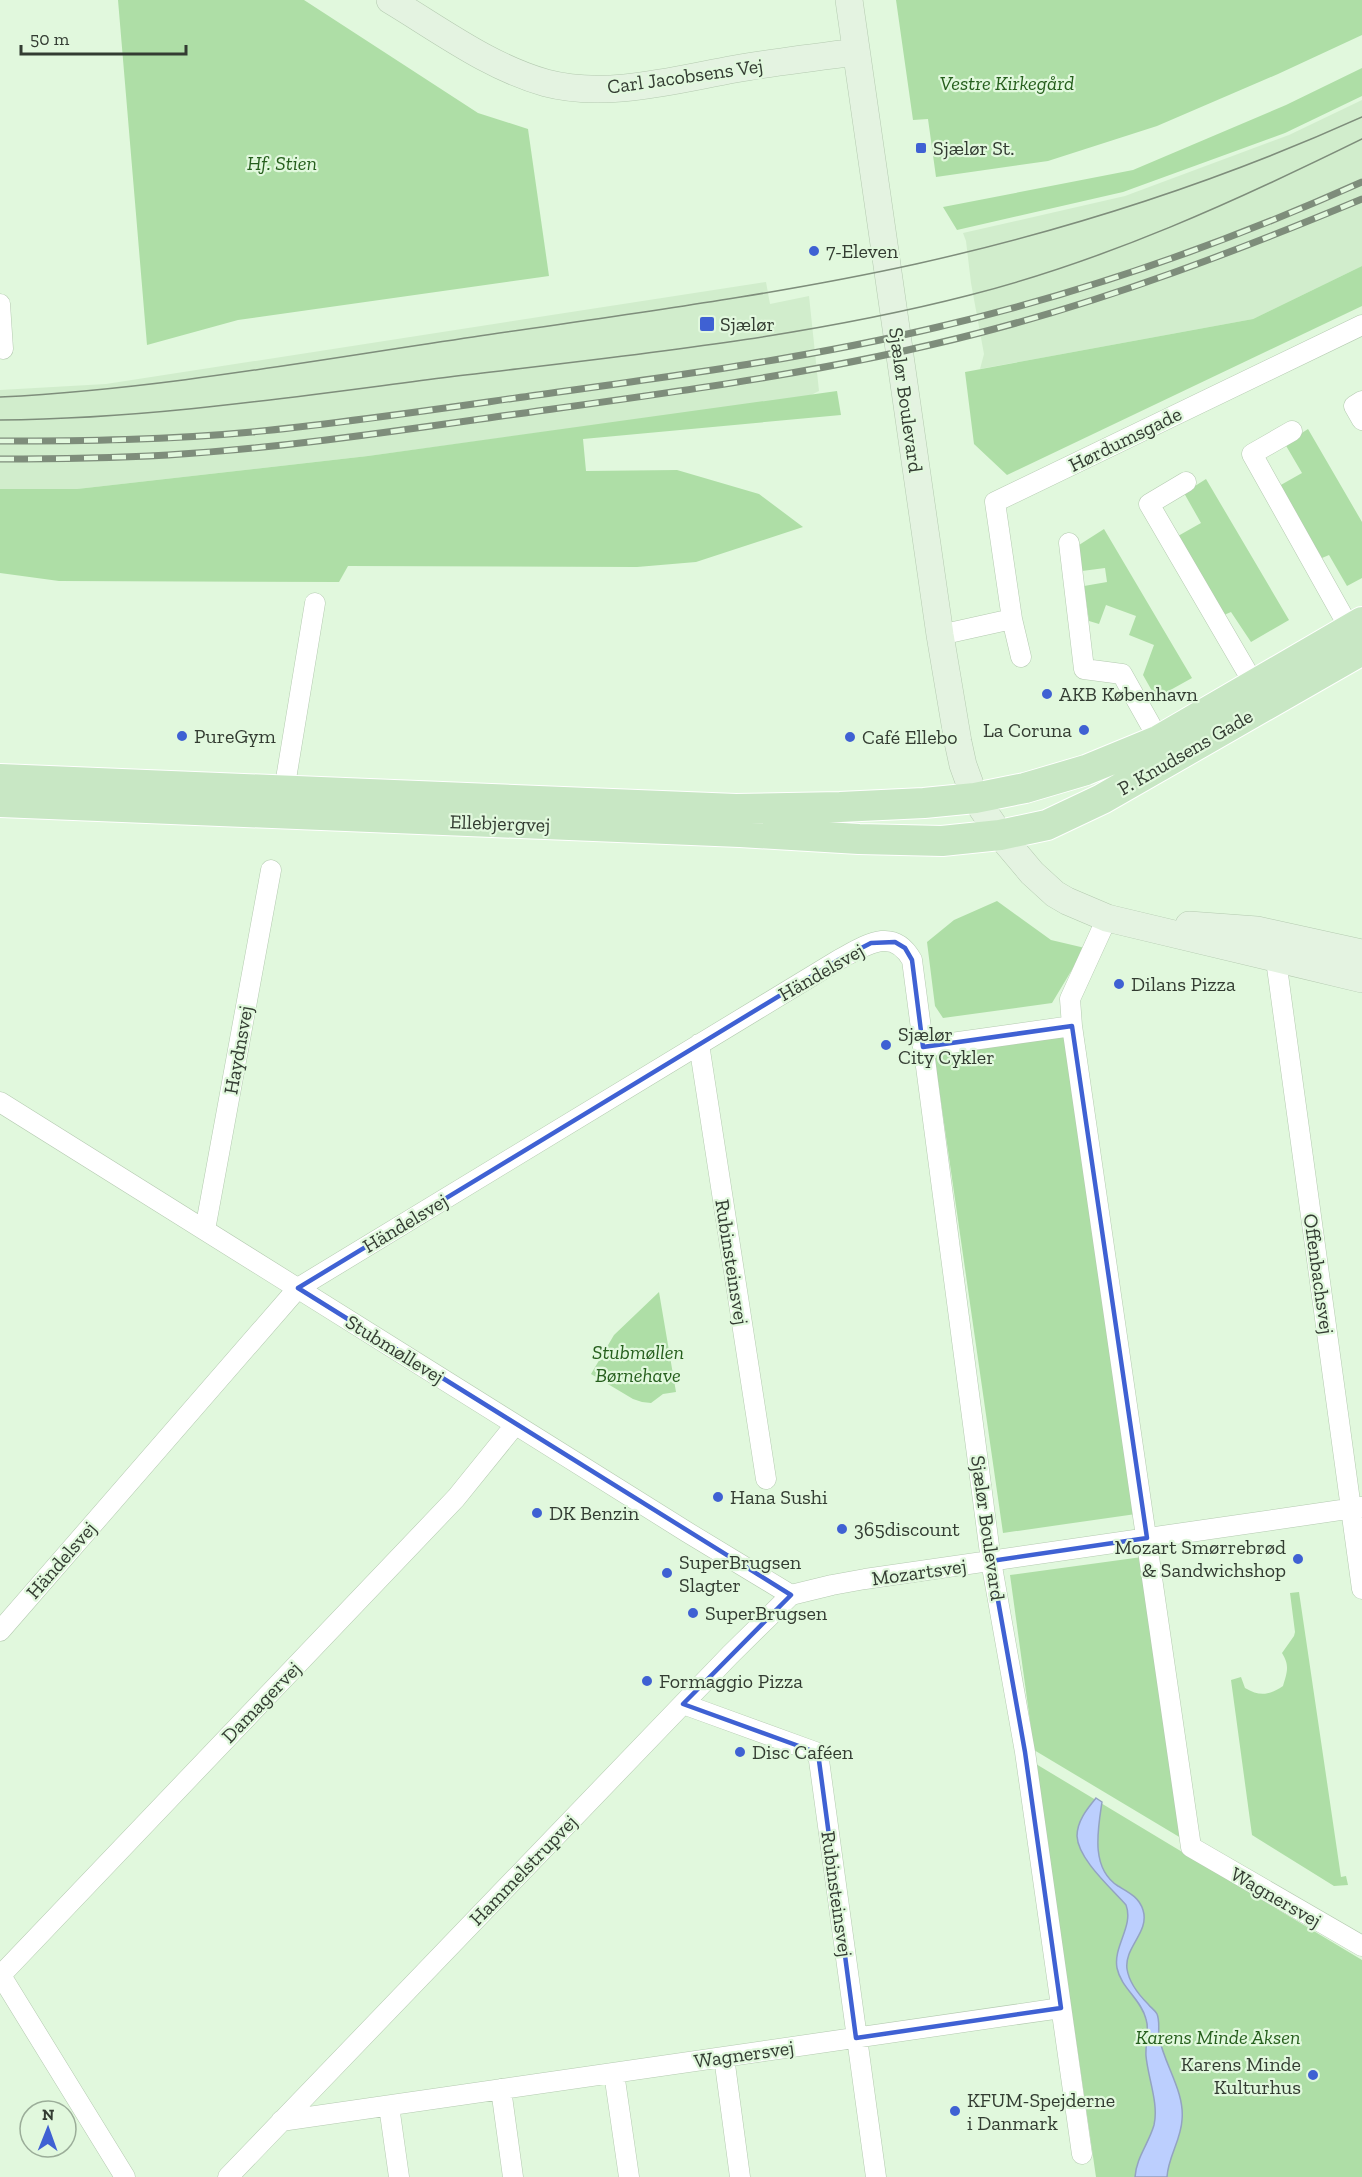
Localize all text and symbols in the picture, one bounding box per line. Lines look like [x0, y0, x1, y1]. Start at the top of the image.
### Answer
scale bar [21, 18, 186, 56]
text: 50 m [30, 28, 70, 50]
street label: Carl Jacobsens Vej [606, 53, 764, 99]
park label: Vestre Kirkegård [940, 71, 1074, 95]
place label: Sjælør St. [933, 136, 1014, 160]
marker: Sjælør St. [914, 141, 928, 155]
park label: Hf. Stien [247, 151, 317, 175]
place label: 7-Eleven [826, 239, 899, 263]
marker: 7-Eleven [807, 244, 821, 258]
place label: Sjælør [720, 312, 775, 336]
marker: Sjælør [698, 315, 716, 333]
street label: Sjælør Boulevard [884, 326, 928, 474]
street label: Hørdumsgade [1065, 401, 1185, 477]
place label: AKB København [1059, 682, 1198, 706]
marker: AKB København [1040, 687, 1054, 701]
street label: P. Knudsens Gade [1113, 704, 1257, 800]
place label: La Coruna [983, 718, 1072, 742]
marker: La Coruna [1077, 723, 1091, 737]
place label: PureGym [194, 724, 277, 748]
place label: Café Ellebo [862, 725, 958, 749]
marker: PureGym [175, 729, 189, 743]
marker: Café Ellebo [843, 730, 857, 744]
street label: Ellebjergvej [449, 809, 551, 837]
street label: Händelsvej [774, 938, 868, 1006]
place label: Dilans Pizza [1131, 972, 1236, 996]
marker: Dilans Pizza [1112, 977, 1126, 991]
street label: Haydnsvej [218, 1004, 258, 1096]
place label: Sjælør City Cykler [898, 1022, 995, 1069]
marker: Sjælør City Cykler [879, 1038, 893, 1052]
street label: Händelsvej [358, 1188, 452, 1258]
street label: Rubinsteinsvej [710, 1197, 754, 1327]
street label: Offenbachsvej [1299, 1212, 1339, 1336]
street label: Stubmøllevej [341, 1309, 449, 1389]
park label: Stubmøllen Børnehave [592, 1340, 684, 1387]
street label: Sjælør Boulevard [966, 1454, 1010, 1602]
place label: Hana Sushi [730, 1485, 828, 1509]
marker: Hana Sushi [711, 1490, 725, 1504]
place label: DK Benzin [549, 1501, 640, 1525]
marker: DK Benzin [530, 1506, 544, 1520]
street label: Händelsvej [21, 1516, 101, 1604]
place label: 365discount [854, 1517, 960, 1541]
marker: 365discount [835, 1522, 849, 1536]
place label: Mozart Smørrebrød & Sandwichshop [1114, 1535, 1286, 1582]
place label: SuperBrugsen Slagter [679, 1550, 802, 1597]
marker: Mozart Smørrebrød & Sandwichshop [1291, 1552, 1305, 1566]
street label: Mozartsvej [870, 1553, 968, 1591]
marker: SuperBrugsen Slagter [660, 1566, 674, 1580]
place label: SuperBrugsen [705, 1601, 828, 1625]
marker: SuperBrugsen [686, 1606, 700, 1620]
street label: Damagervej [216, 1656, 306, 1748]
place label: Formaggio Pizza [659, 1669, 803, 1693]
marker: Formaggio Pizza [640, 1674, 654, 1688]
place label: Disc Caféen [752, 1740, 854, 1764]
marker: Disc Caféen [733, 1745, 747, 1759]
street label: Hammelstrupvej [464, 1810, 582, 1930]
street label: Rubinsteinsvej [816, 1829, 858, 1959]
street label: Wagnersvej [1226, 1861, 1326, 1933]
park label: Karens Minde Aksen [1135, 2025, 1301, 2049]
street label: Wagnersvej [692, 2035, 796, 2073]
place label: Karens Minde Kulturhus [1181, 2052, 1301, 2099]
marker: Karens Minde Kulturhus [1306, 2068, 1320, 2082]
place label: KFUM-Spejderne i Danmark [967, 2088, 1115, 2135]
north arrow [18, 2099, 78, 2159]
marker: KFUM-Spejderne i Danmark [948, 2104, 962, 2118]
text: N [42, 2105, 55, 2124]

